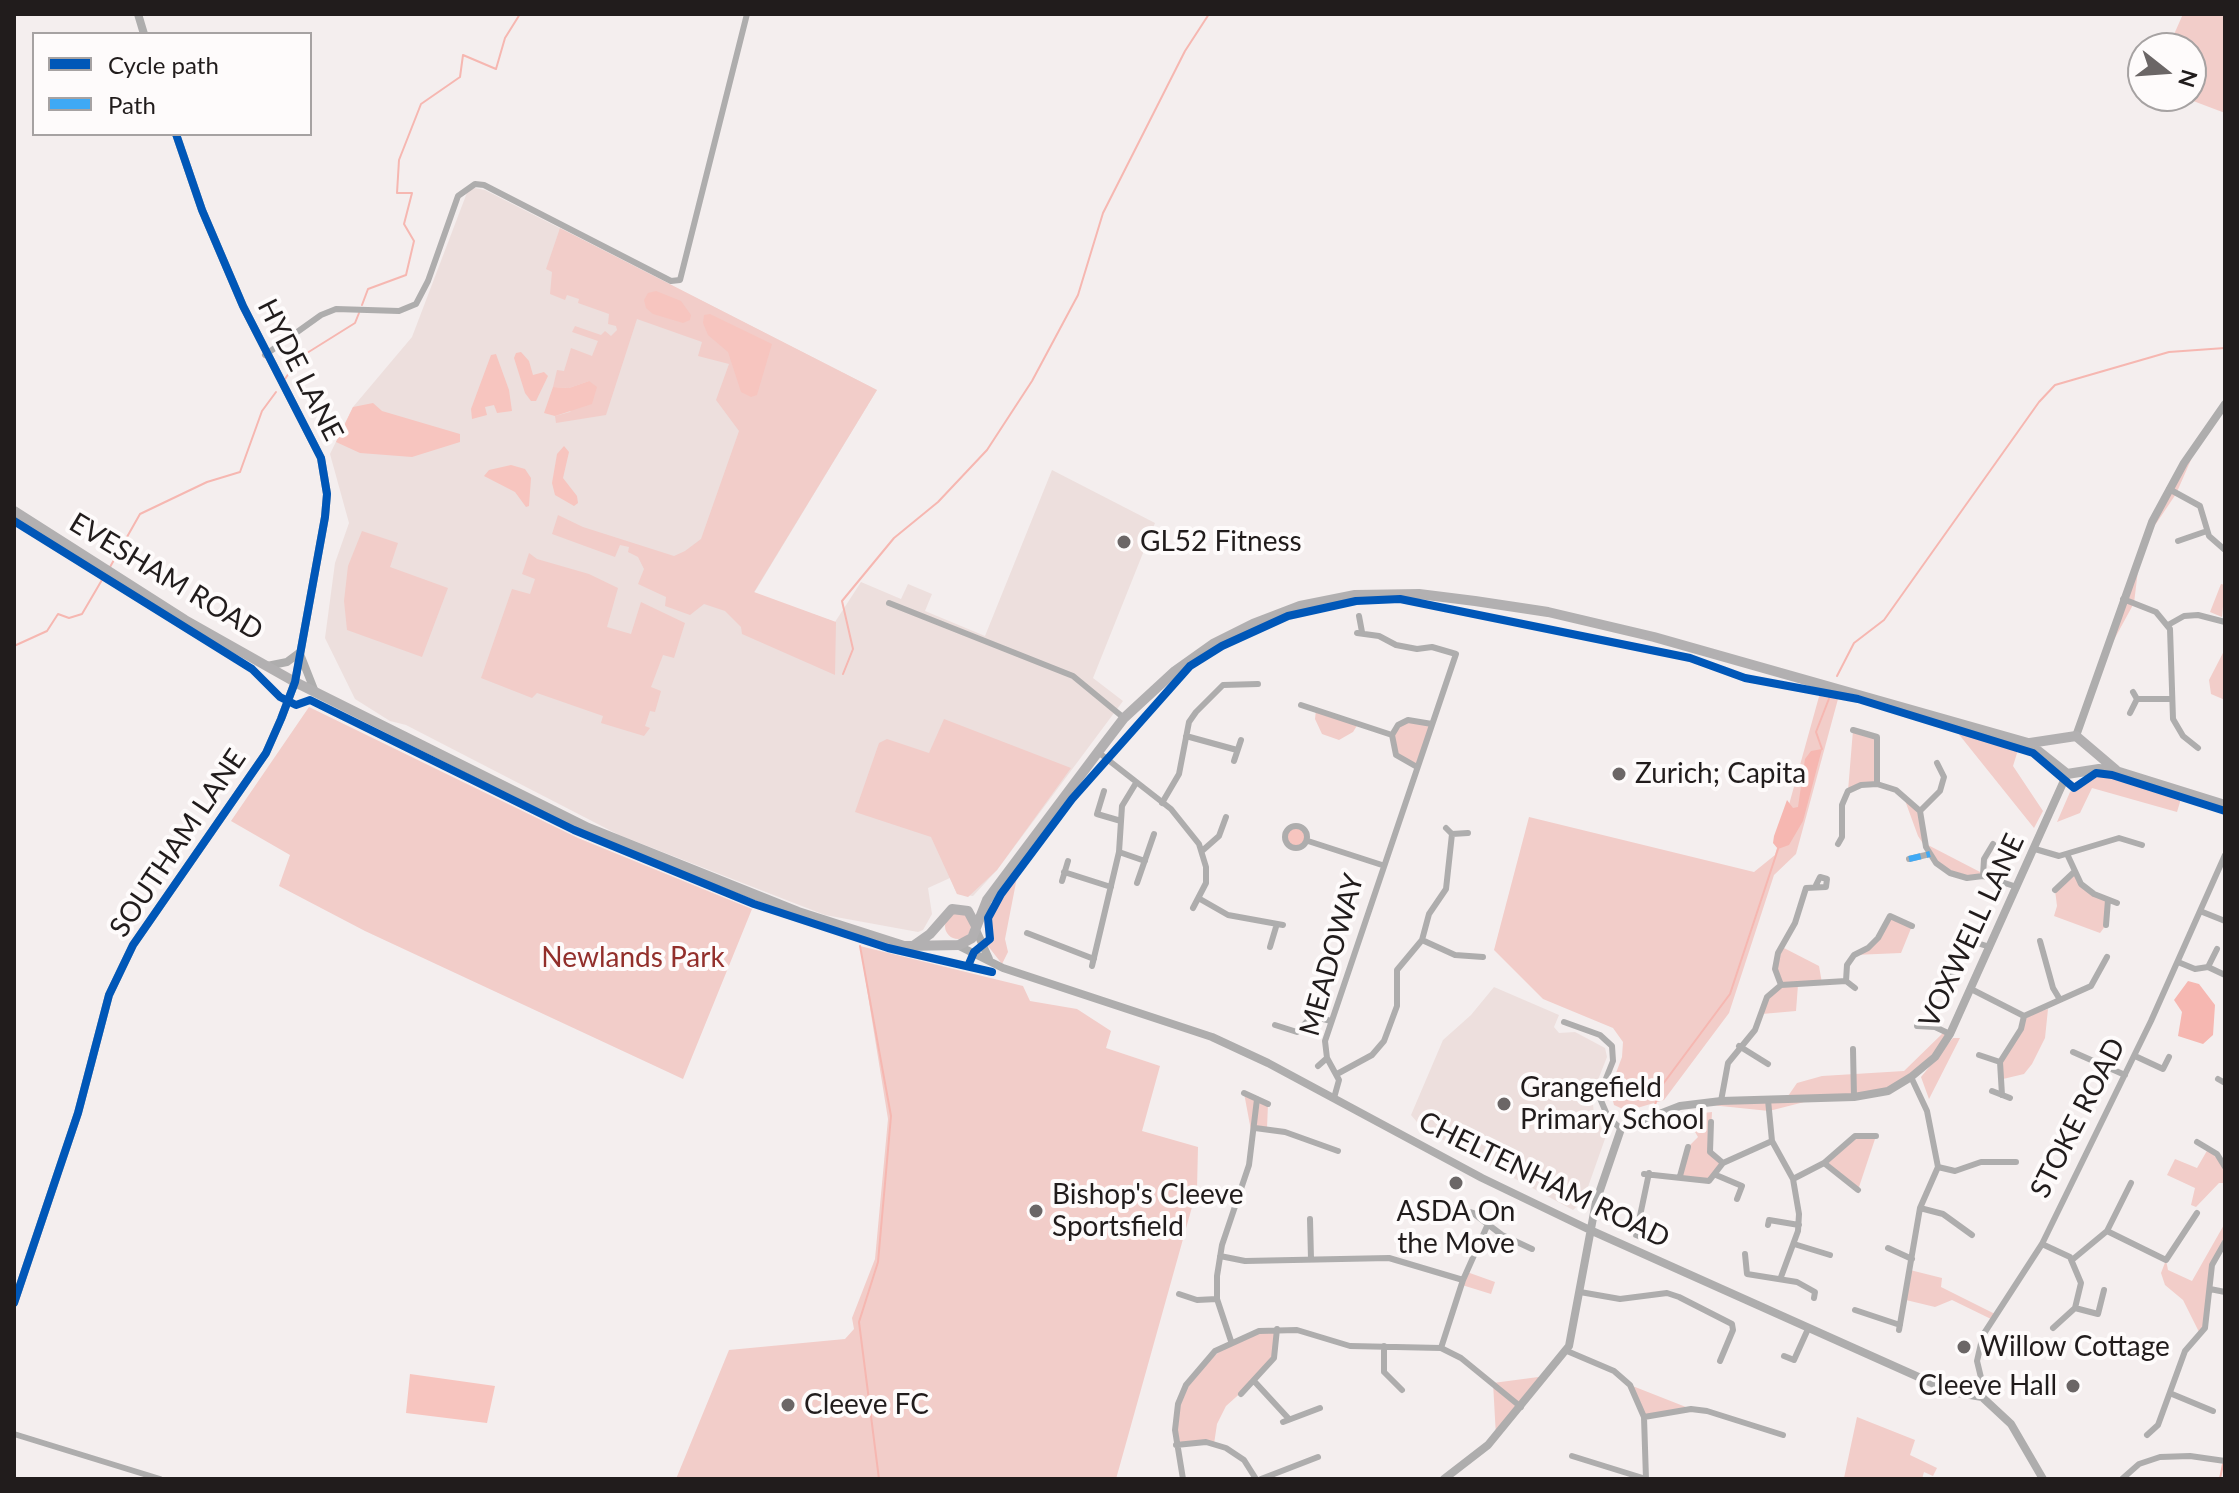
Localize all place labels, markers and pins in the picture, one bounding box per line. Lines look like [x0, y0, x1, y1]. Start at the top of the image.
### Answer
place label: GL52 Fitness [1140, 525, 1302, 559]
marker: GL52 Fitness [1115, 533, 1133, 551]
place label: Zurich; Capita [1635, 757, 1806, 791]
marker: Zurich; Capita [1610, 765, 1628, 783]
place label: Grangefield Primary School [1520, 1071, 1705, 1137]
marker: Grangefield Primary School [1495, 1095, 1513, 1113]
marker: ASDA On the Move [1447, 1174, 1465, 1192]
place label: Bishop's Cleeve Sportsfield [1052, 1178, 1243, 1244]
place label: ASDA On the Move [1397, 1195, 1515, 1261]
marker: Bishop's Cleeve Sportsfield [1027, 1202, 1045, 1220]
place label: Willow Cottage [1980, 1330, 2170, 1364]
marker: Willow Cottage [1955, 1338, 1973, 1356]
place label: Cleeve Hall [1918, 1369, 2057, 1403]
marker: Cleeve Hall [2064, 1377, 2082, 1395]
place label: Cleeve FC [804, 1388, 929, 1422]
marker: Cleeve FC [779, 1396, 797, 1414]

